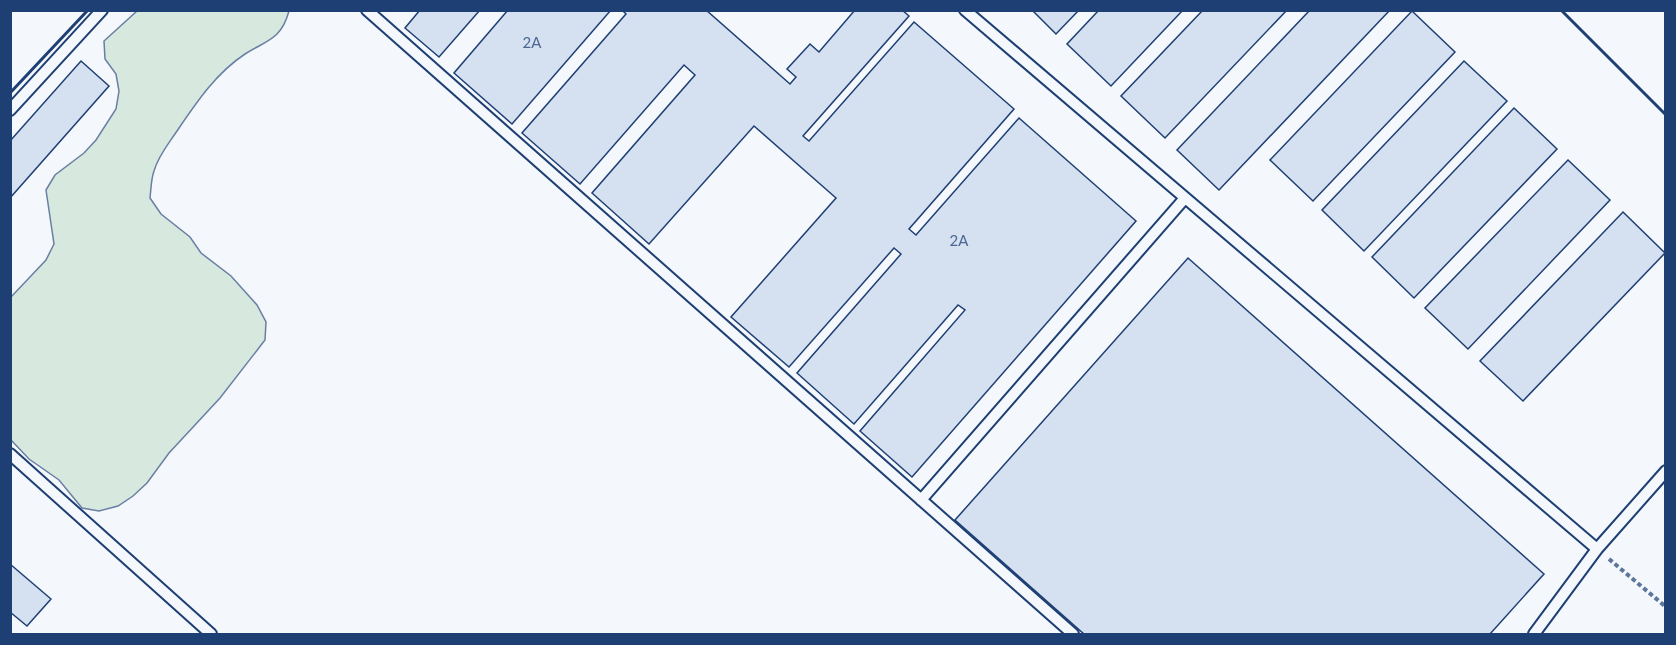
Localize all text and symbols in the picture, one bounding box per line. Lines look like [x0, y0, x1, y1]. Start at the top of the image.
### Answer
house number: 2А [523, 33, 542, 51]
house number: 2А [950, 231, 969, 249]

